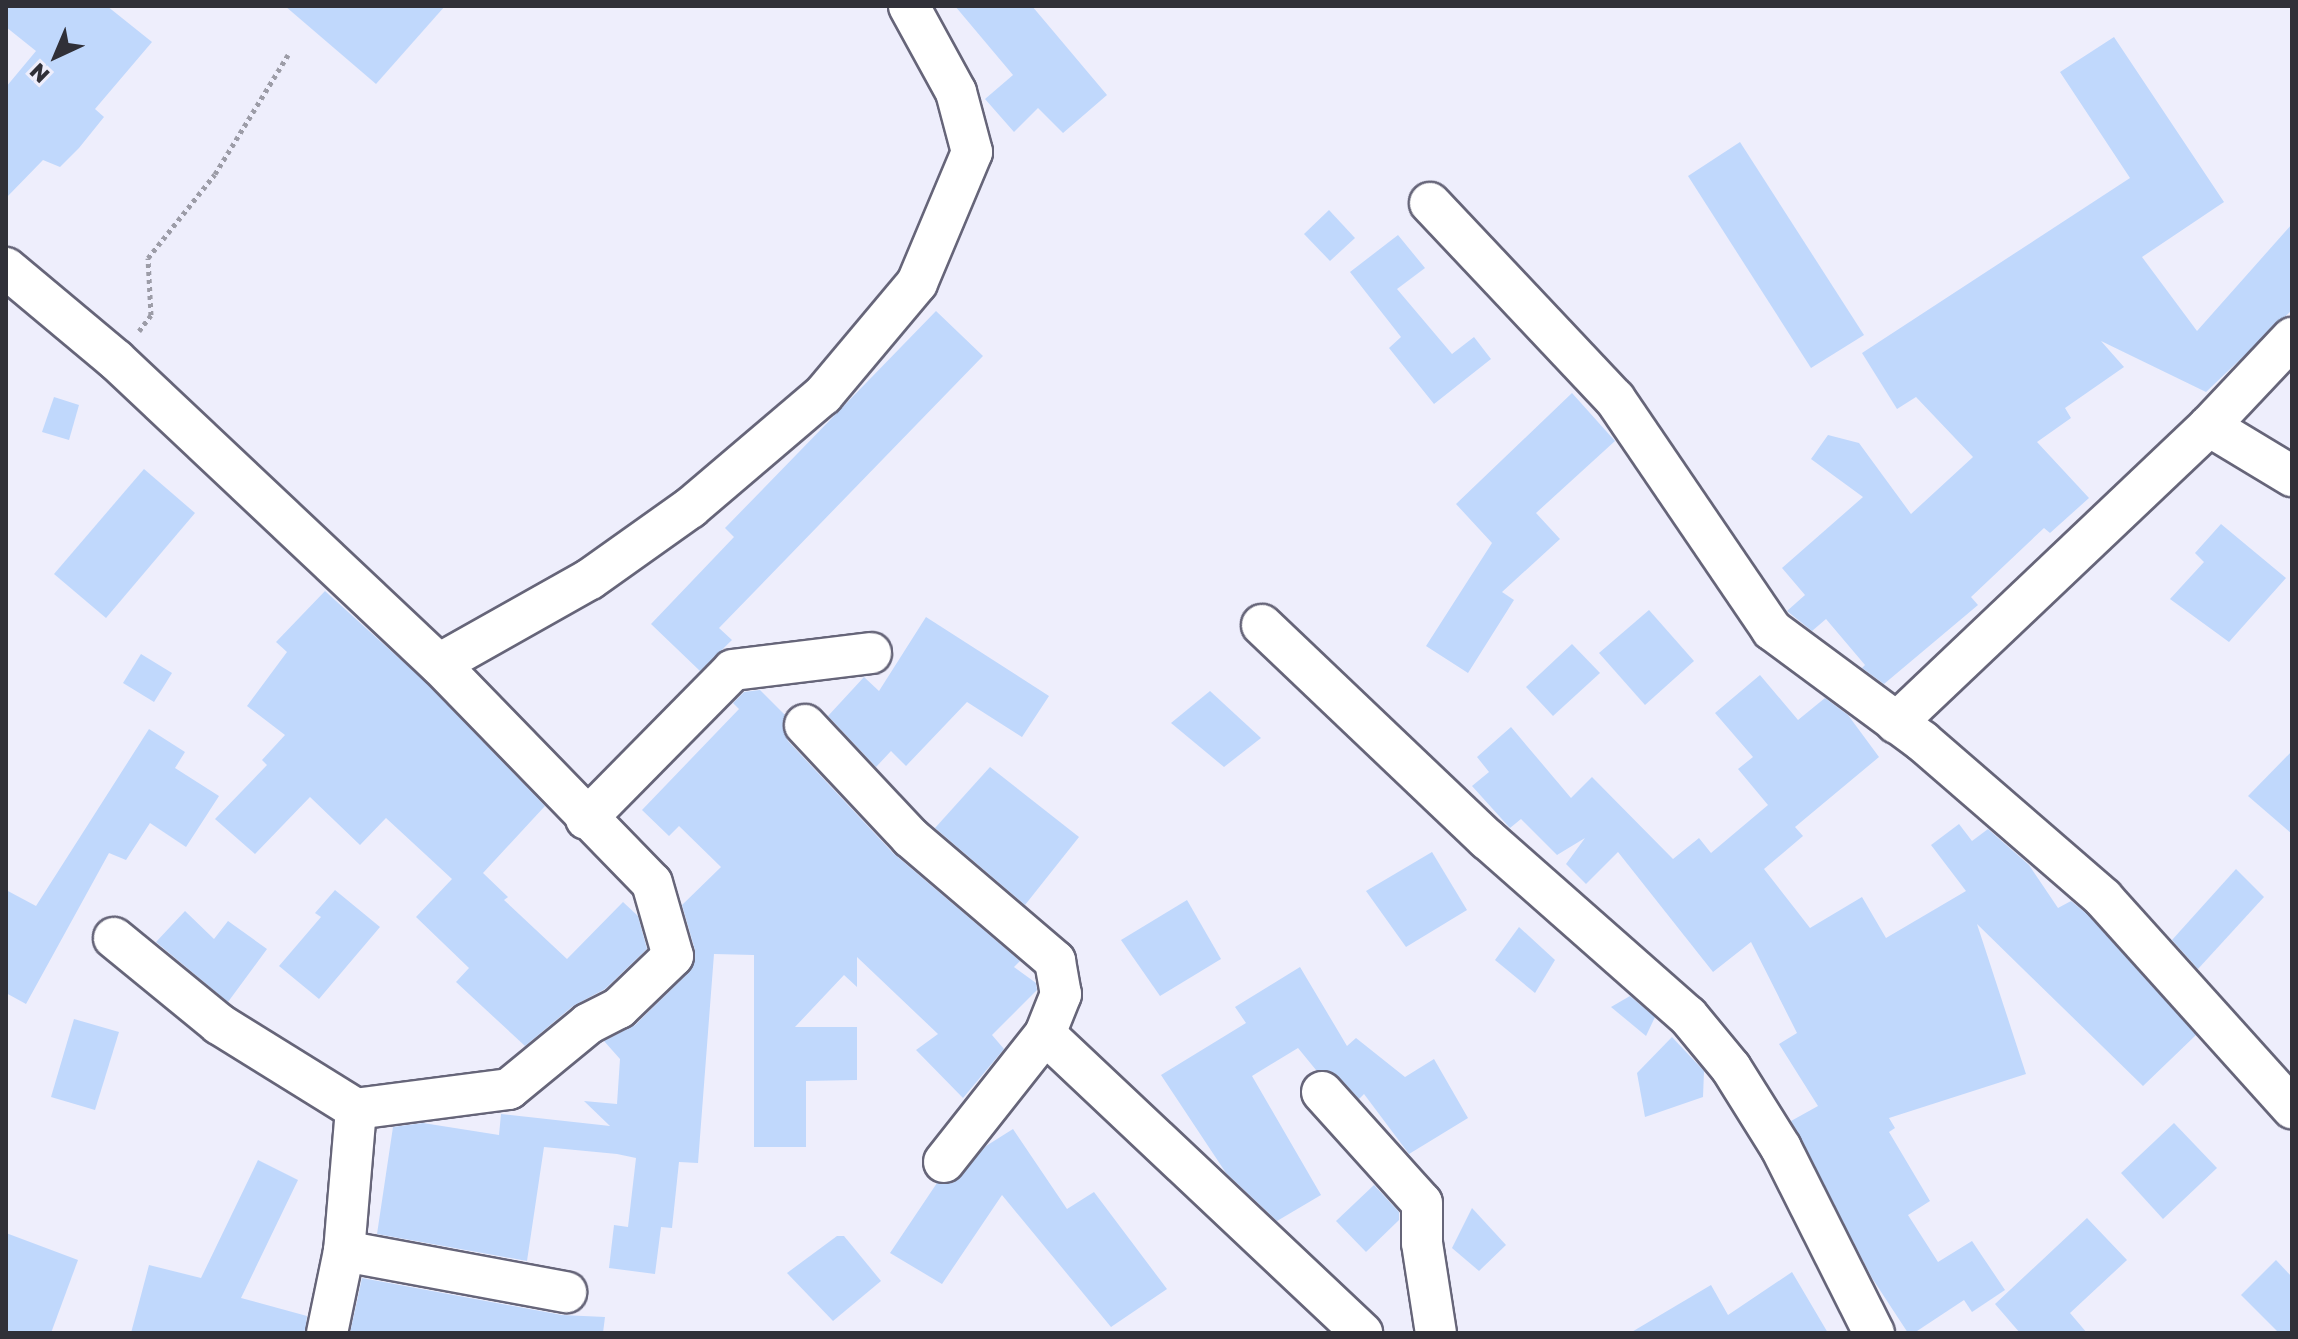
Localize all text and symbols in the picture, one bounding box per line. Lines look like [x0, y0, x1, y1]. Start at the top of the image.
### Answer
north arrow [16, 16, 96, 96]
text: N [24, 58, 54, 89]

